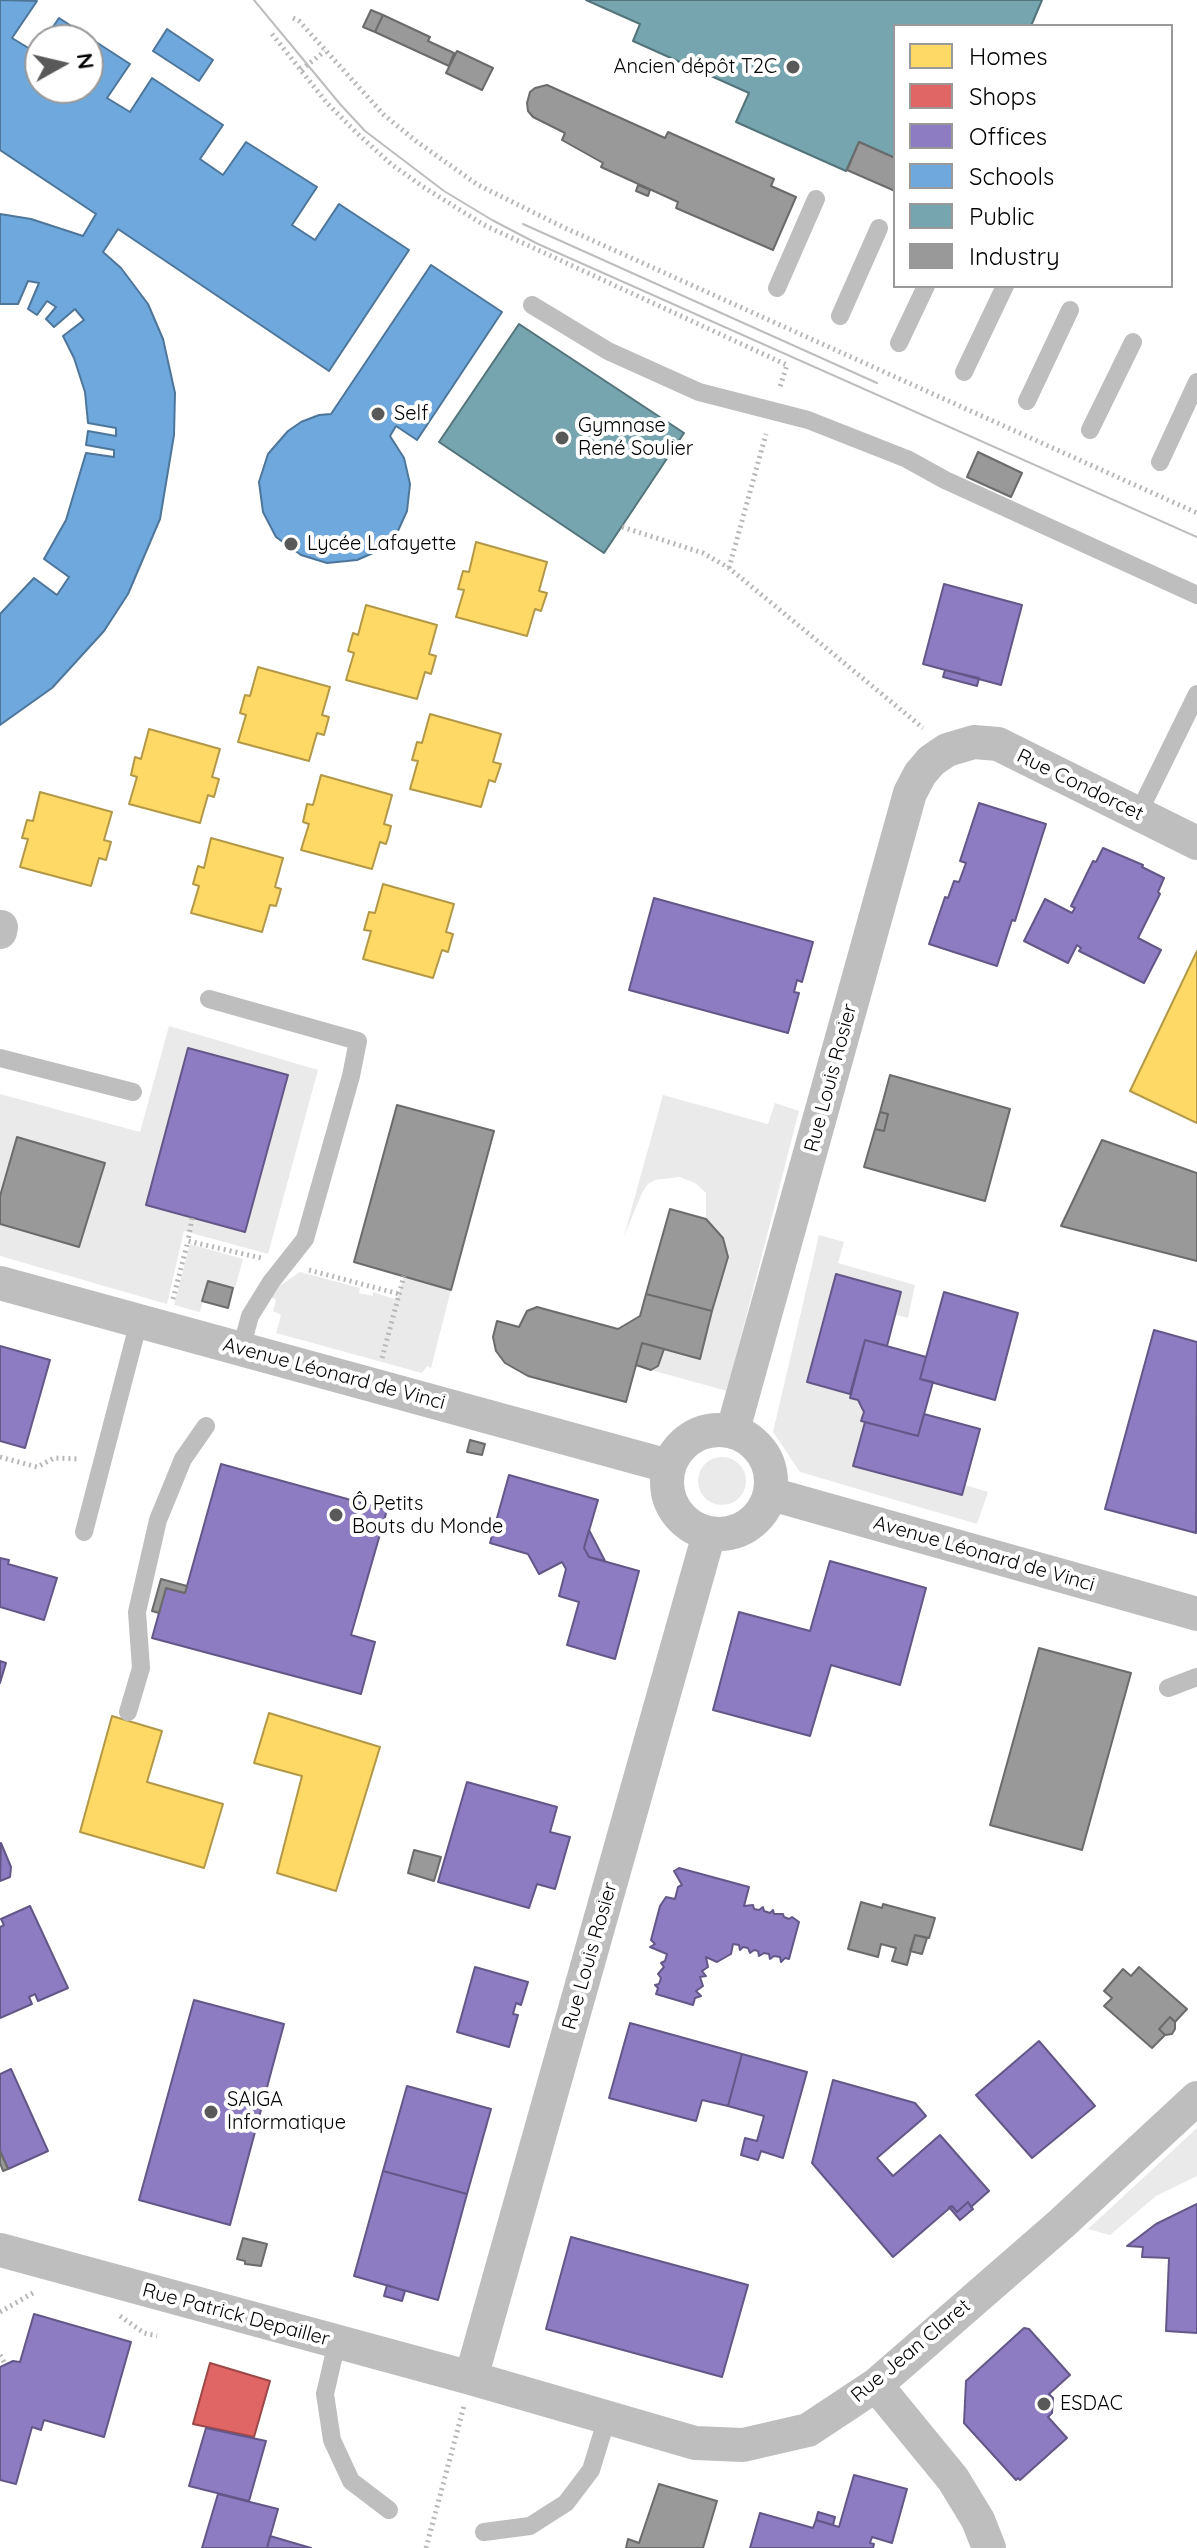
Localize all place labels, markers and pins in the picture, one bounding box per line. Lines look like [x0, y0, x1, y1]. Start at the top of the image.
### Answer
place label: Ancien dépôt T2C [613, 55, 777, 79]
marker: Ancien dépôt T2C [784, 58, 802, 76]
place label: Self [394, 402, 428, 426]
marker: Self [369, 405, 387, 423]
place label: Gymnase René Soulier [578, 414, 693, 461]
marker: Gymnase René Soulier [553, 429, 571, 447]
place label: Lycée Lafayette [307, 532, 456, 556]
marker: Lycée Lafayette [282, 535, 300, 553]
place label: Ô Petits Bouts du Monde [352, 1492, 503, 1539]
marker: Ô Petits Bouts du Monde [327, 1506, 345, 1524]
place label: SAIGA Informatique [227, 2088, 346, 2135]
marker: SAIGA Informatique [202, 2103, 220, 2121]
place label: ESDAC [1060, 2392, 1123, 2416]
marker: ESDAC [1035, 2395, 1053, 2413]

